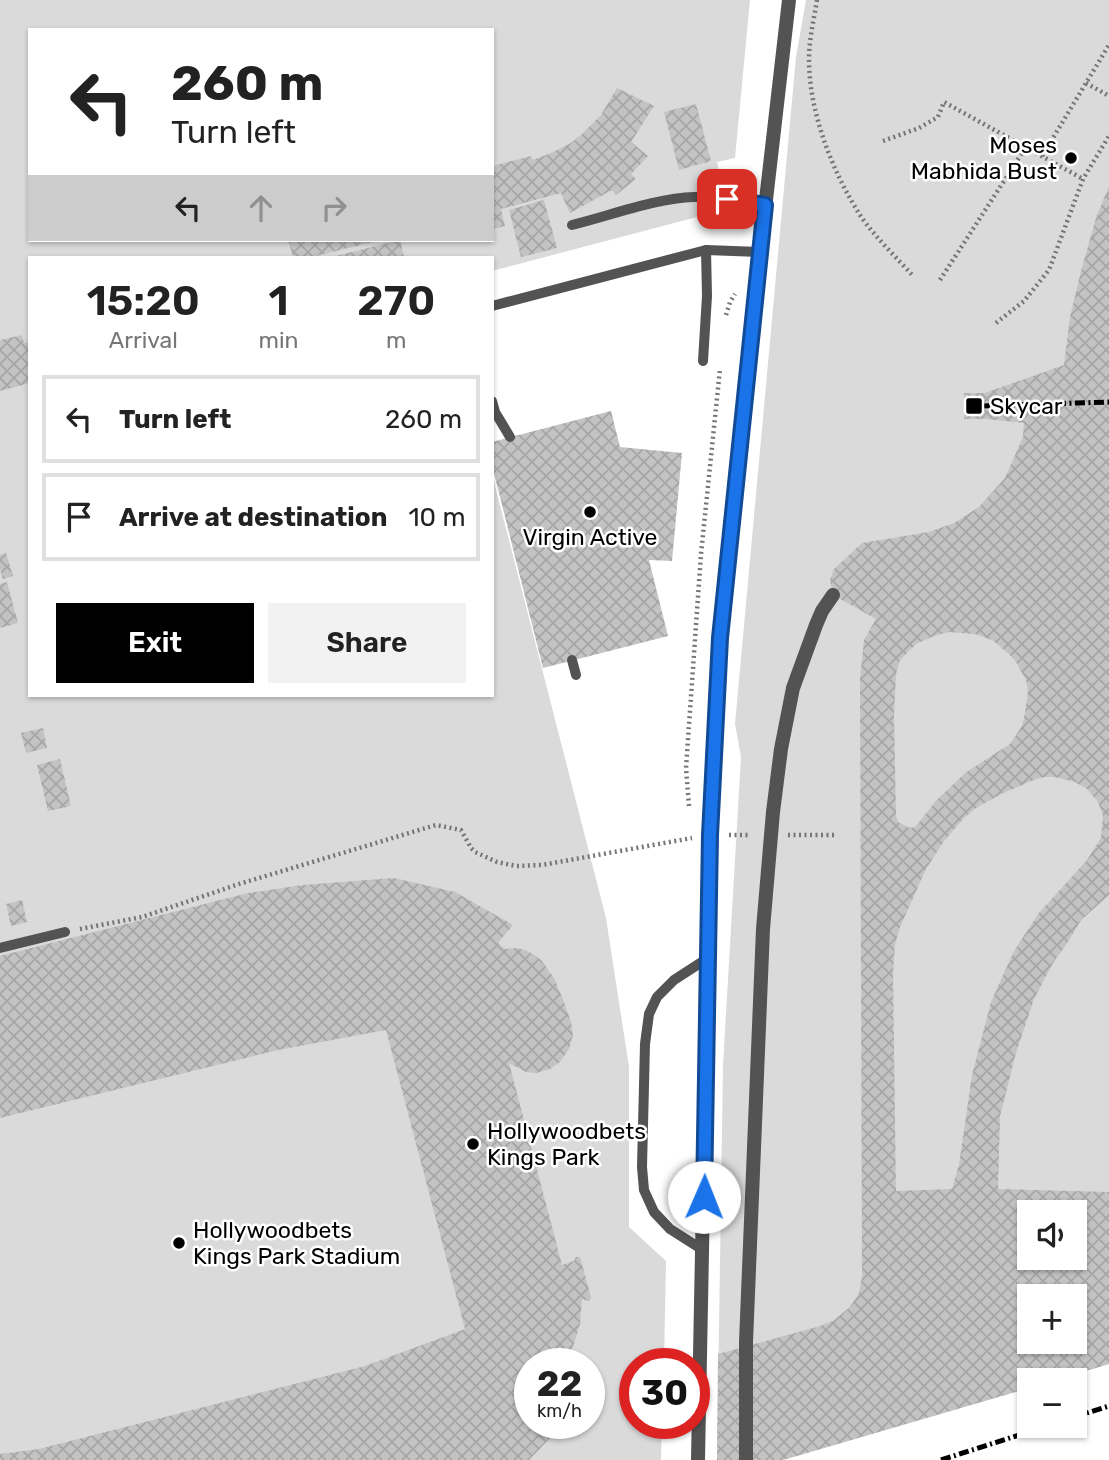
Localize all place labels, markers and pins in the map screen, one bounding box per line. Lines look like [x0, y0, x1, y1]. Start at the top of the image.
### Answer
place label: Moses Mabhida Bust [911, 131, 1057, 185]
marker: Moses Mabhida Bust [1063, 150, 1079, 166]
pin [697, 169, 757, 229]
place label: Skycar [990, 392, 1063, 420]
marker: Skycar [964, 396, 984, 416]
marker: Virgin Active [582, 504, 598, 520]
place label: Virgin Active [522, 523, 658, 551]
place label: Hollywoodbets Kings Park [487, 1117, 646, 1171]
marker: Hollywoodbets Kings Park [465, 1136, 481, 1152]
place label: Hollywoodbets Kings Park Stadium [193, 1216, 400, 1270]
marker: Hollywoodbets Kings Park Stadium [171, 1235, 187, 1251]

